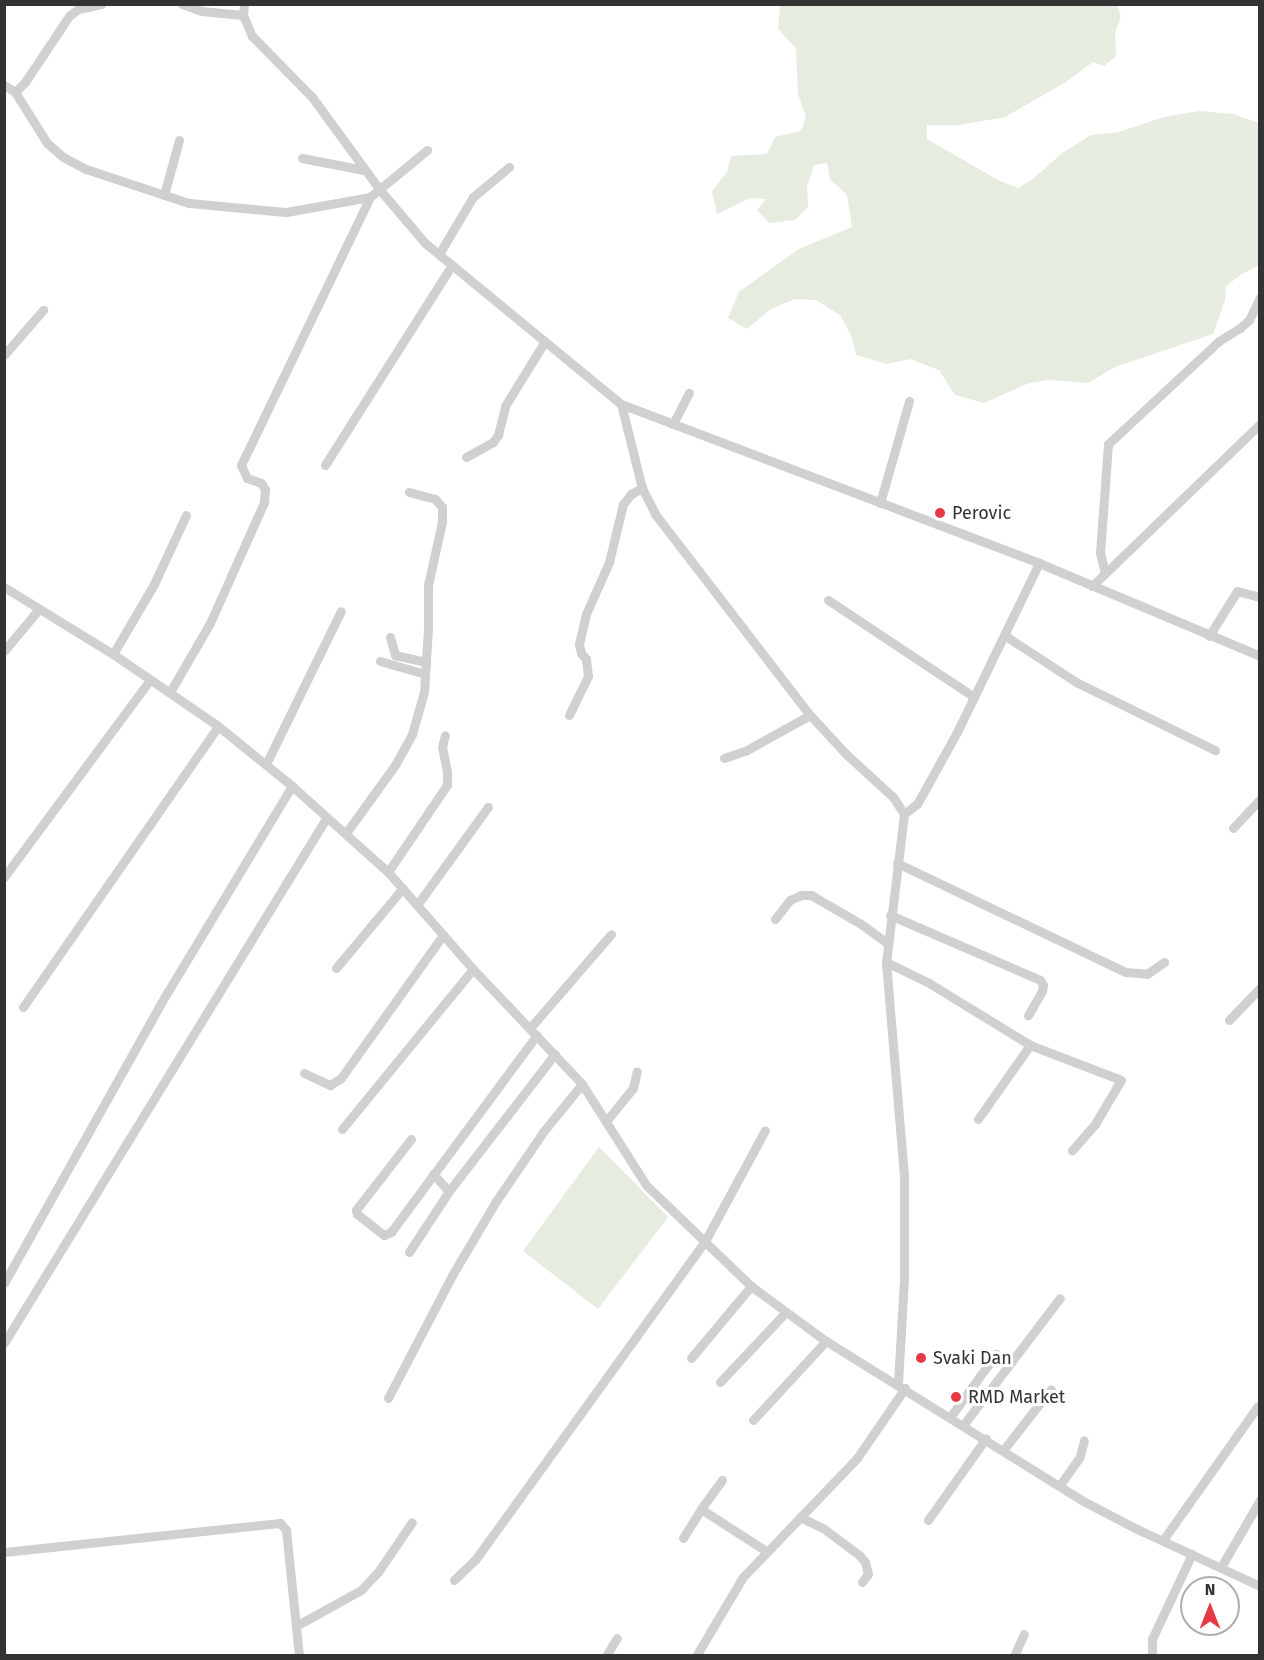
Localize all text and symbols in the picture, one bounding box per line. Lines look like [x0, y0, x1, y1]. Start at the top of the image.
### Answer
place label: Perovic [952, 502, 1011, 524]
marker: Perovic [933, 506, 947, 520]
place label: Svaki Dan [933, 1347, 1012, 1369]
marker: Svaki Dan [914, 1351, 928, 1365]
place label: RMD Market [968, 1386, 1065, 1408]
marker: RMD Market [949, 1390, 963, 1404]
north arrow [1180, 1576, 1240, 1636]
text: N [1205, 1580, 1215, 1599]

